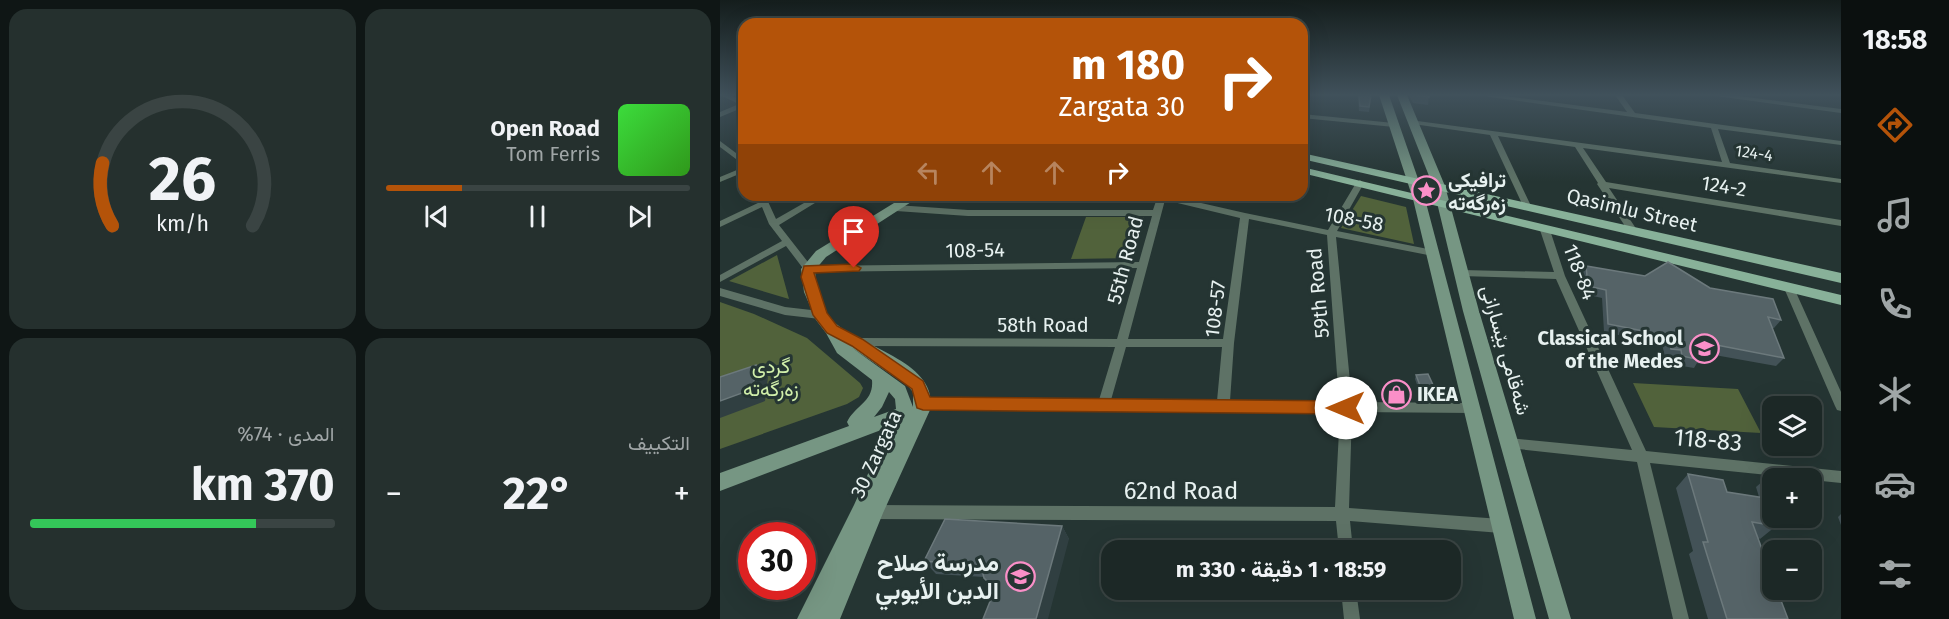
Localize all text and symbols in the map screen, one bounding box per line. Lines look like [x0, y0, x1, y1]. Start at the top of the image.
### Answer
text: 18:58 [1862, 24, 1928, 56]
text: 180 m [1071, 40, 1185, 90]
icon: right [1206, 42, 1284, 120]
text: 30 Zargata [1058, 91, 1185, 123]
icon: directions [1874, 104, 1916, 146]
text: Open Road [490, 115, 600, 142]
street label: 124-4 [1734, 141, 1774, 165]
text: 26 [149, 142, 216, 217]
text: Tom Ferris [506, 142, 600, 166]
icon: left [912, 156, 945, 189]
icon: ahead [975, 156, 1008, 189]
icon: ahead [1038, 156, 1071, 189]
icon: right [1101, 156, 1134, 189]
place label: ترافیکی زەرگەتە [1448, 168, 1506, 216]
street label: 124-2 [1700, 171, 1748, 201]
place icon: ترافیکی زەرگەتە [1411, 175, 1443, 207]
street label: Qasimlu Street [1564, 183, 1700, 237]
icon: music [1874, 194, 1916, 236]
icon: previous [420, 200, 453, 233]
icon: pause [521, 200, 554, 233]
icon: next [623, 200, 656, 233]
street label: 108-58 [1322, 202, 1386, 236]
pin [828, 206, 879, 268]
text: km/h [156, 211, 209, 237]
street label: 55th Road [1102, 213, 1148, 307]
icon: arrive [837, 215, 870, 248]
street label: 108-54 [945, 237, 1005, 263]
street label: 118-84 [1558, 241, 1602, 304]
street label: 59th Road [1302, 247, 1334, 339]
street label: 108-57 [1200, 279, 1230, 339]
street label: شەقامی بێسارانی [1475, 282, 1536, 418]
icon: phone [1874, 283, 1916, 325]
street label: 58th Road [997, 313, 1089, 337]
place label: Classical School of the Medes [1538, 326, 1683, 373]
school or university icon: Classical School of the Medes [1688, 333, 1720, 365]
park label: گردی زەرگەتە [743, 354, 799, 402]
icon: climate [1874, 373, 1916, 415]
position arrow [1314, 376, 1378, 440]
shop icon: IKEA [1380, 378, 1412, 410]
place label: IKEA [1417, 382, 1459, 406]
map controls [1762, 396, 1822, 600]
button: layers [1762, 396, 1822, 456]
street label: 30 Zargata [845, 406, 907, 502]
text: المدى · 74% [237, 422, 335, 446]
street label: 118-83 [1673, 423, 1743, 457]
text: التكييف [628, 431, 690, 455]
text: 370 km [191, 458, 335, 512]
icon: car [1874, 463, 1916, 505]
text: 22° [503, 467, 573, 521]
button: + [1762, 468, 1822, 528]
text: − [386, 474, 402, 514]
text: + [674, 474, 690, 514]
street label: 62nd Road [1124, 477, 1238, 505]
speed limit sign: 30 [738, 522, 816, 600]
button: − [1762, 540, 1822, 600]
place label: مدرسة صلاح الدين الأيوبي [875, 549, 999, 611]
icon: filters [1874, 553, 1916, 595]
text: 18:59 · 1 دقيقة · 330 m [1176, 556, 1386, 583]
school or university icon: مدرسة صلاح الدين الأيوبي [1004, 561, 1036, 593]

